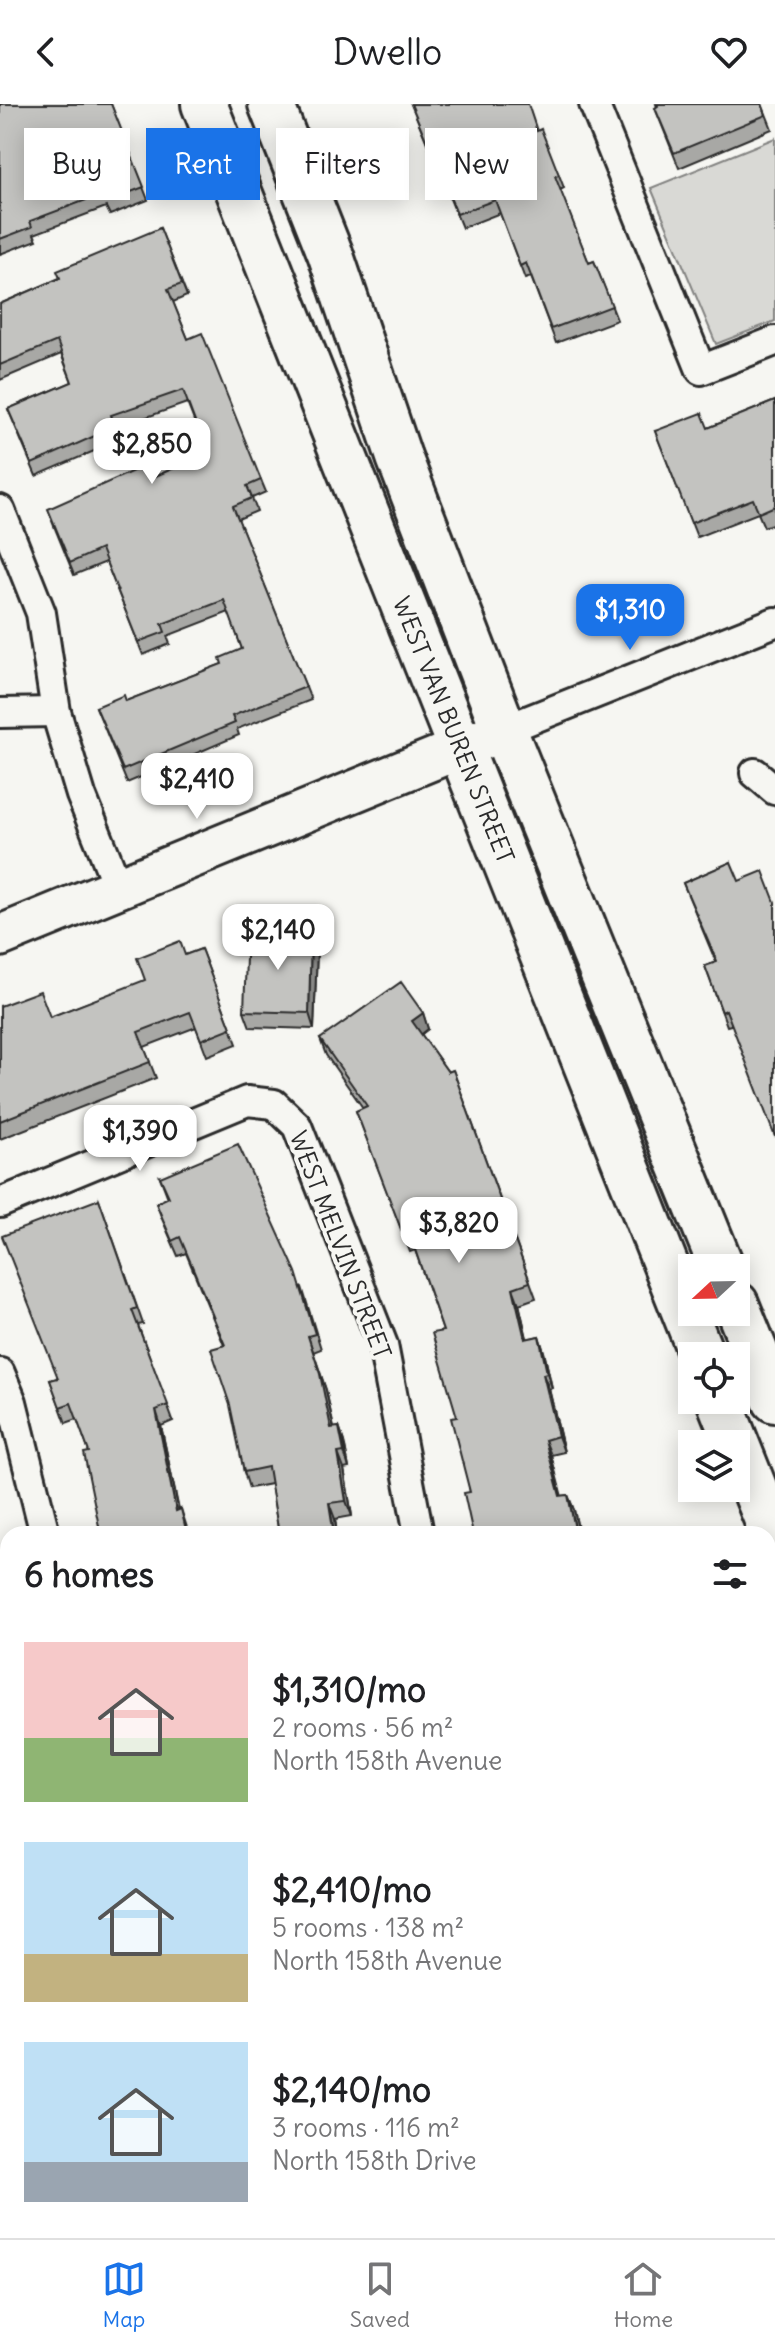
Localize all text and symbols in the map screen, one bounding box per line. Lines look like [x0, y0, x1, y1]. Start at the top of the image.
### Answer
icon: back [24, 30, 68, 74]
text: Dwello [333, 30, 442, 75]
icon: heart [707, 30, 751, 74]
chip: Buy [24, 128, 130, 200]
chip: Rent [146, 128, 260, 200]
chip: Filters [276, 128, 409, 200]
chip: New [425, 128, 537, 200]
pin: $2,850 [87, 418, 217, 486]
text: $2,850 [111, 427, 193, 460]
pin: $1,310 [565, 584, 695, 652]
street label: WEST VAN BUREN STREET [387, 592, 521, 867]
text: $1,310 [594, 593, 666, 626]
pin: $2,410 [132, 753, 262, 821]
text: $2,410 [159, 762, 235, 795]
pin: $2,140 [213, 904, 343, 972]
text: $2,140 [240, 913, 316, 946]
pin: $1,390 [75, 1105, 205, 1173]
text: $1,390 [102, 1114, 178, 1147]
street label: WEST MELVIN STREET [284, 1126, 398, 1363]
pin: $3,820 [394, 1197, 524, 1265]
text: $3,820 [419, 1206, 499, 1239]
north arrow [678, 1254, 750, 1326]
map controls [678, 1254, 750, 1502]
button: locate [678, 1342, 750, 1414]
button: layers [678, 1430, 750, 1502]
icon: filters [708, 1552, 752, 1596]
text: 6 homes [24, 1553, 154, 1596]
text: $1,310/mo [272, 1668, 426, 1711]
icon: home [88, 1674, 184, 1770]
text: 2 rooms · 56 m² [272, 1711, 453, 1744]
text: North 158th Avenue [272, 1744, 502, 1777]
text: $2,410/mo [272, 1868, 432, 1911]
icon: home [88, 1874, 184, 1970]
text: 5 rooms · 138 m² [272, 1911, 464, 1944]
text: North 158th Avenue [272, 1944, 502, 1977]
text: $2,140/mo [272, 2068, 431, 2111]
icon: home [88, 2074, 184, 2170]
text: 3 rooms · 116 m² [272, 2111, 460, 2144]
text: North 158th Drive [272, 2144, 477, 2177]
tab: Map [102, 2257, 146, 2333]
tab: Saved [350, 2257, 410, 2333]
tab: Home [614, 2257, 673, 2333]

